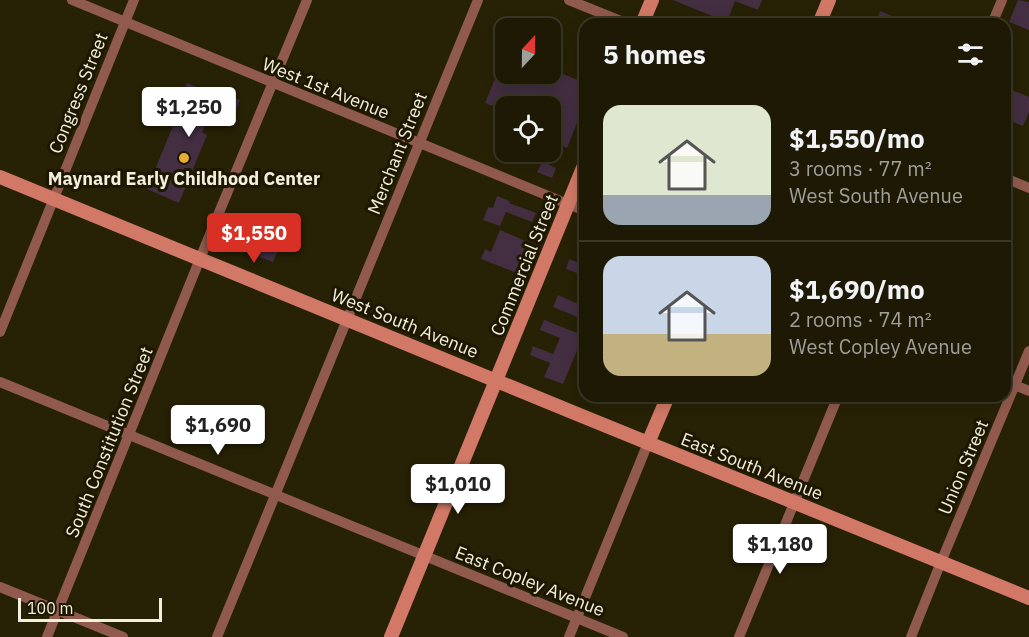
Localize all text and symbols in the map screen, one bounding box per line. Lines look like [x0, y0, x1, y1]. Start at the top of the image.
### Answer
north arrow [495, 18, 561, 84]
map controls [495, 18, 561, 162]
street label: Congress Street [43, 29, 113, 157]
text: 5 homes [603, 37, 706, 71]
icon: filters [954, 38, 987, 71]
street label: West 1st Avenue [259, 52, 393, 124]
pin: $1,250 [140, 87, 238, 138]
street label: Merchant Street [362, 88, 432, 218]
text: $1,250 [156, 93, 222, 120]
button: locate [495, 96, 561, 162]
text: $1,550/mo [789, 121, 925, 155]
icon: home [651, 129, 723, 201]
marker: Maynard Early Childhood Center [177, 151, 191, 165]
text: 3 rooms · 77 m² [789, 155, 932, 182]
place label: Maynard Early Childhood Center [48, 167, 320, 190]
text: West South Avenue [789, 182, 963, 209]
street label: Commercial Street [485, 191, 563, 339]
pin: $1,550 [205, 213, 303, 264]
text: $1,550 [221, 219, 287, 246]
text: $1,690/mo [789, 272, 925, 306]
icon: home [651, 280, 723, 352]
street label: West South Avenue [328, 283, 482, 363]
text: 2 rooms · 74 m² [789, 306, 932, 333]
text: West Copley Avenue [789, 333, 972, 360]
street label: South Constitution Street [60, 343, 158, 541]
pin: $1,690 [169, 405, 267, 456]
text: $1,690 [185, 411, 251, 438]
street label: Union Street [933, 416, 993, 518]
street label: East South Avenue [678, 427, 826, 505]
pin: $1,010 [409, 464, 507, 515]
text: $1,010 [425, 470, 491, 497]
pin: $1,180 [731, 524, 829, 575]
text: $1,180 [747, 530, 813, 557]
street label: East Copley Avenue [452, 541, 608, 621]
scale bar [18, 595, 162, 622]
text: 100 m [27, 598, 74, 618]

